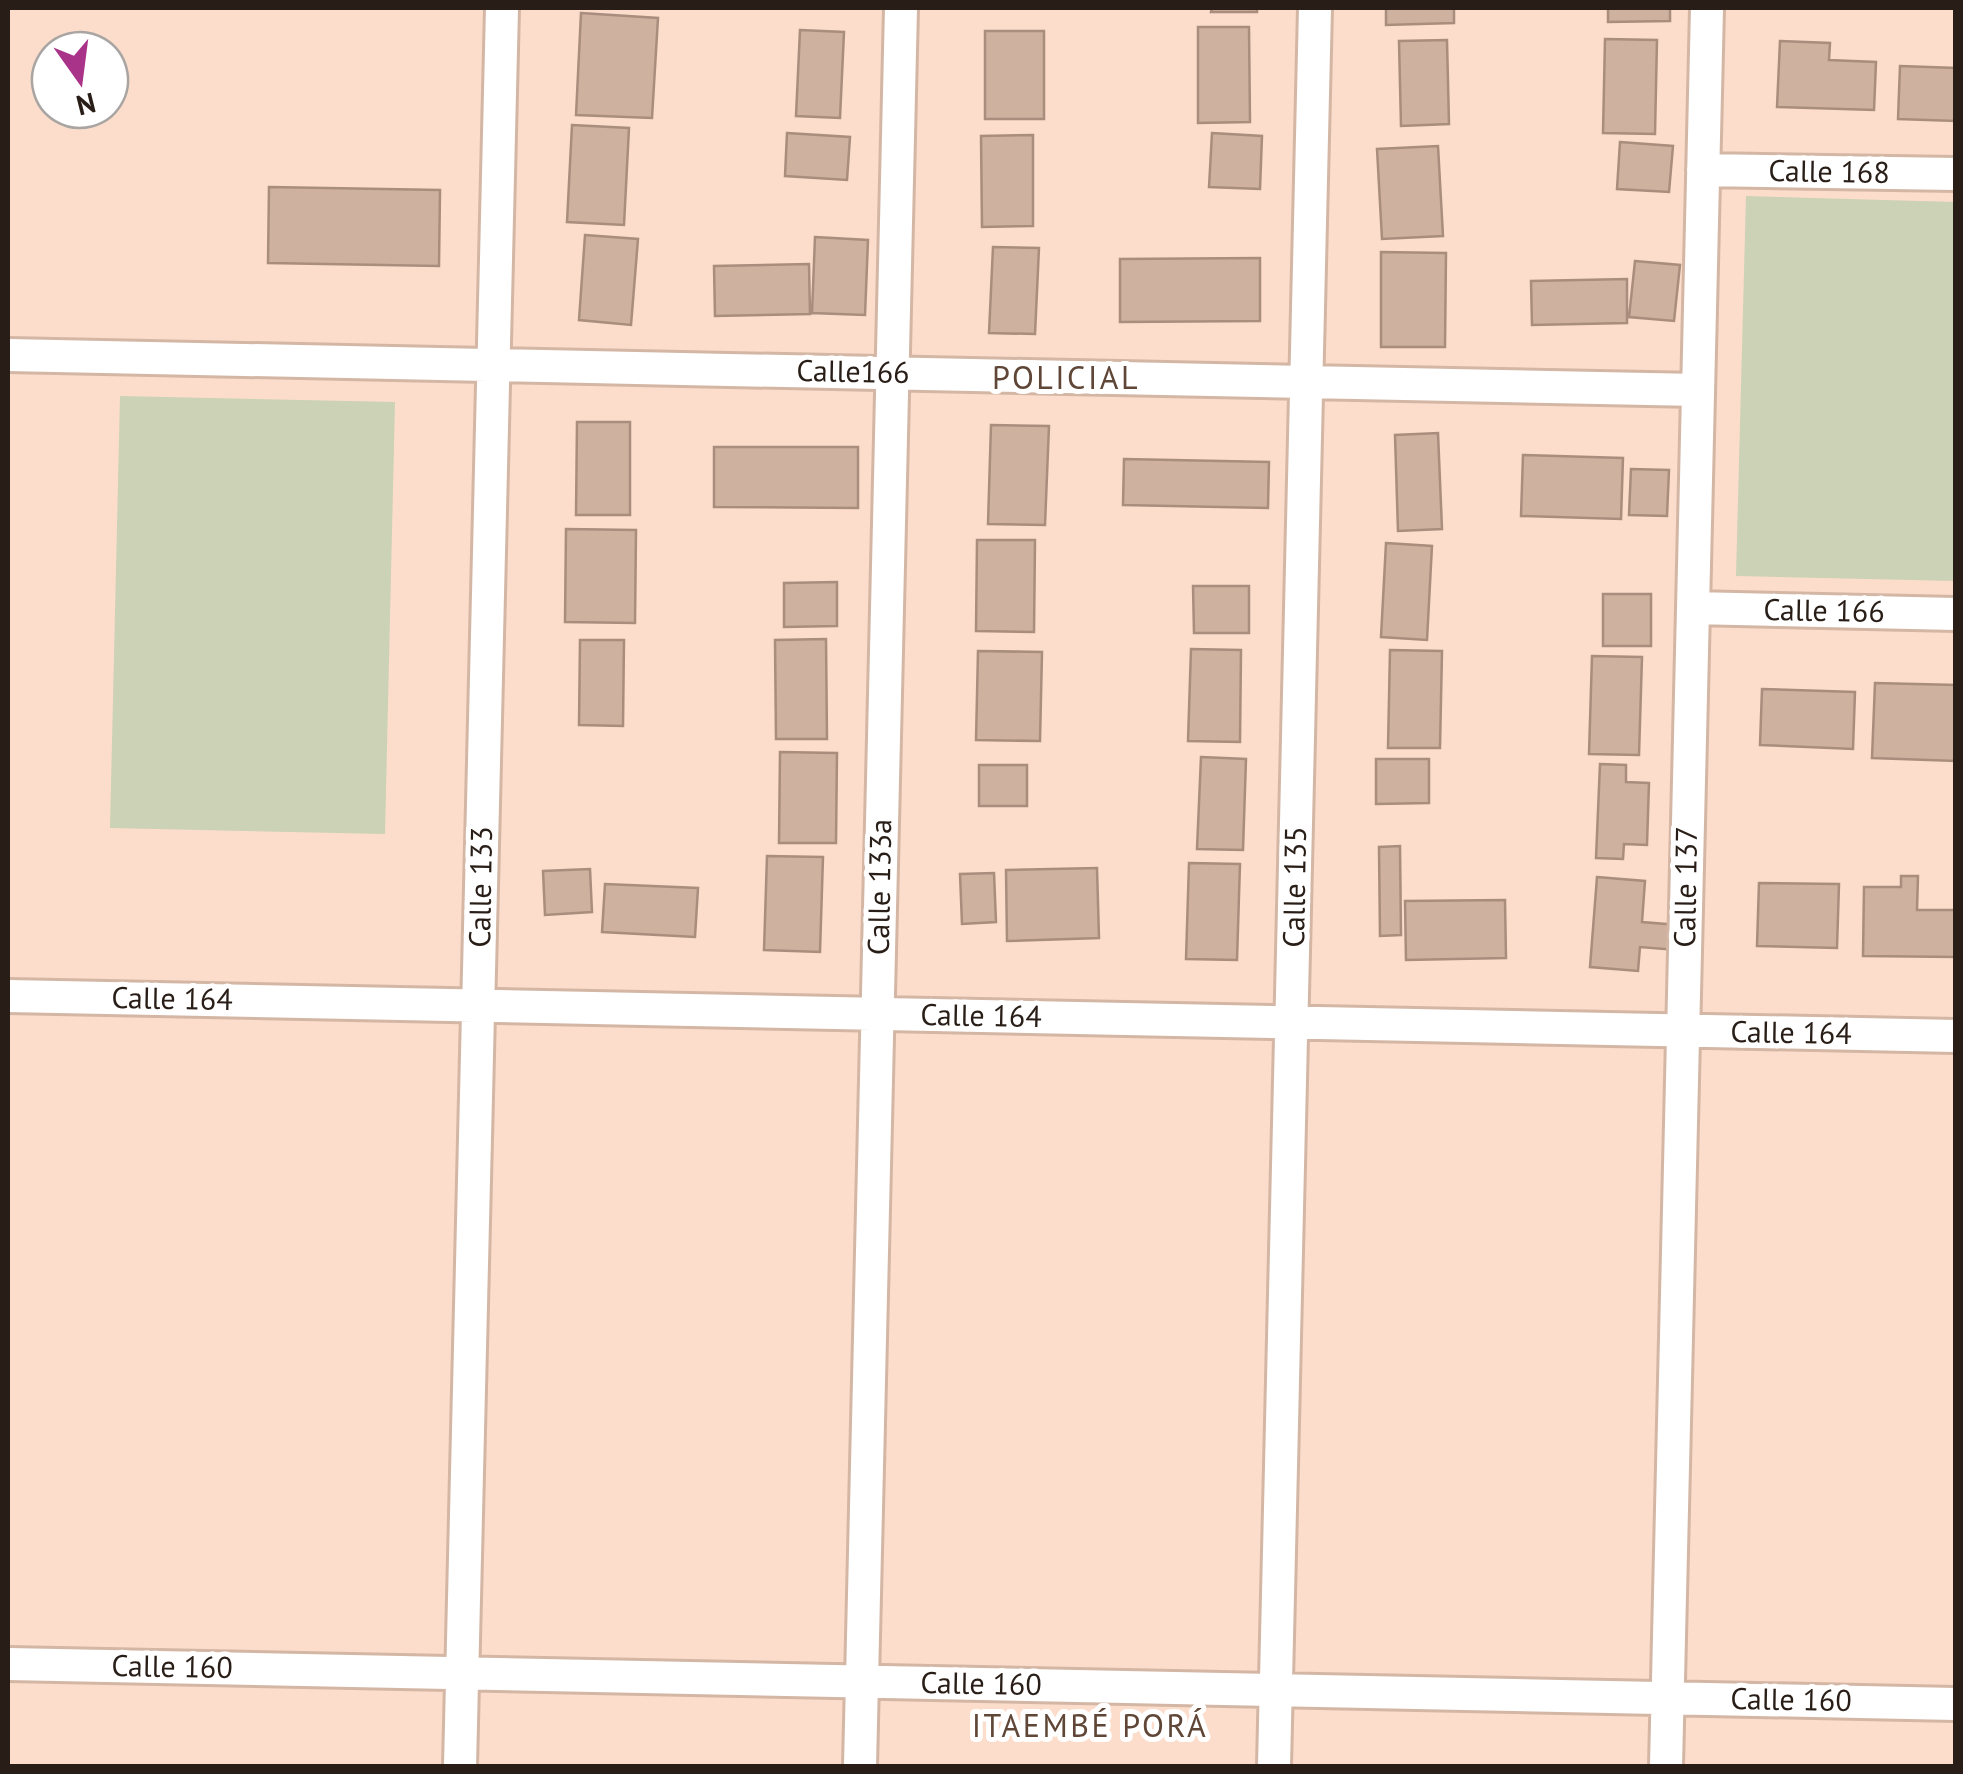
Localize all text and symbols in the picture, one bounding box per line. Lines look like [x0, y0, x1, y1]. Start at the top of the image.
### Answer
north arrow [30, 30, 130, 130]
text: N [73, 85, 100, 125]
street label: Calle 168 [1768, 150, 1890, 191]
street label: Calle166 [796, 350, 910, 391]
district label: POLICIAL [992, 356, 1140, 398]
street label: Calle 166 [1763, 589, 1885, 630]
street label: Calle 133a [858, 819, 899, 955]
street label: Calle 133 [459, 826, 500, 948]
street label: Calle 135 [1273, 826, 1314, 948]
street label: Calle 137 [1664, 826, 1705, 948]
street label: Calle 164 [111, 977, 233, 1018]
street label: Calle 164 [920, 994, 1042, 1035]
street label: Calle 164 [1730, 1011, 1852, 1052]
street label: Calle 160 [111, 1645, 233, 1686]
street label: Calle 160 [920, 1662, 1042, 1703]
street label: Calle 160 [1730, 1678, 1852, 1719]
district label: ITAEMBÉ PORÁ [972, 1704, 1208, 1746]

